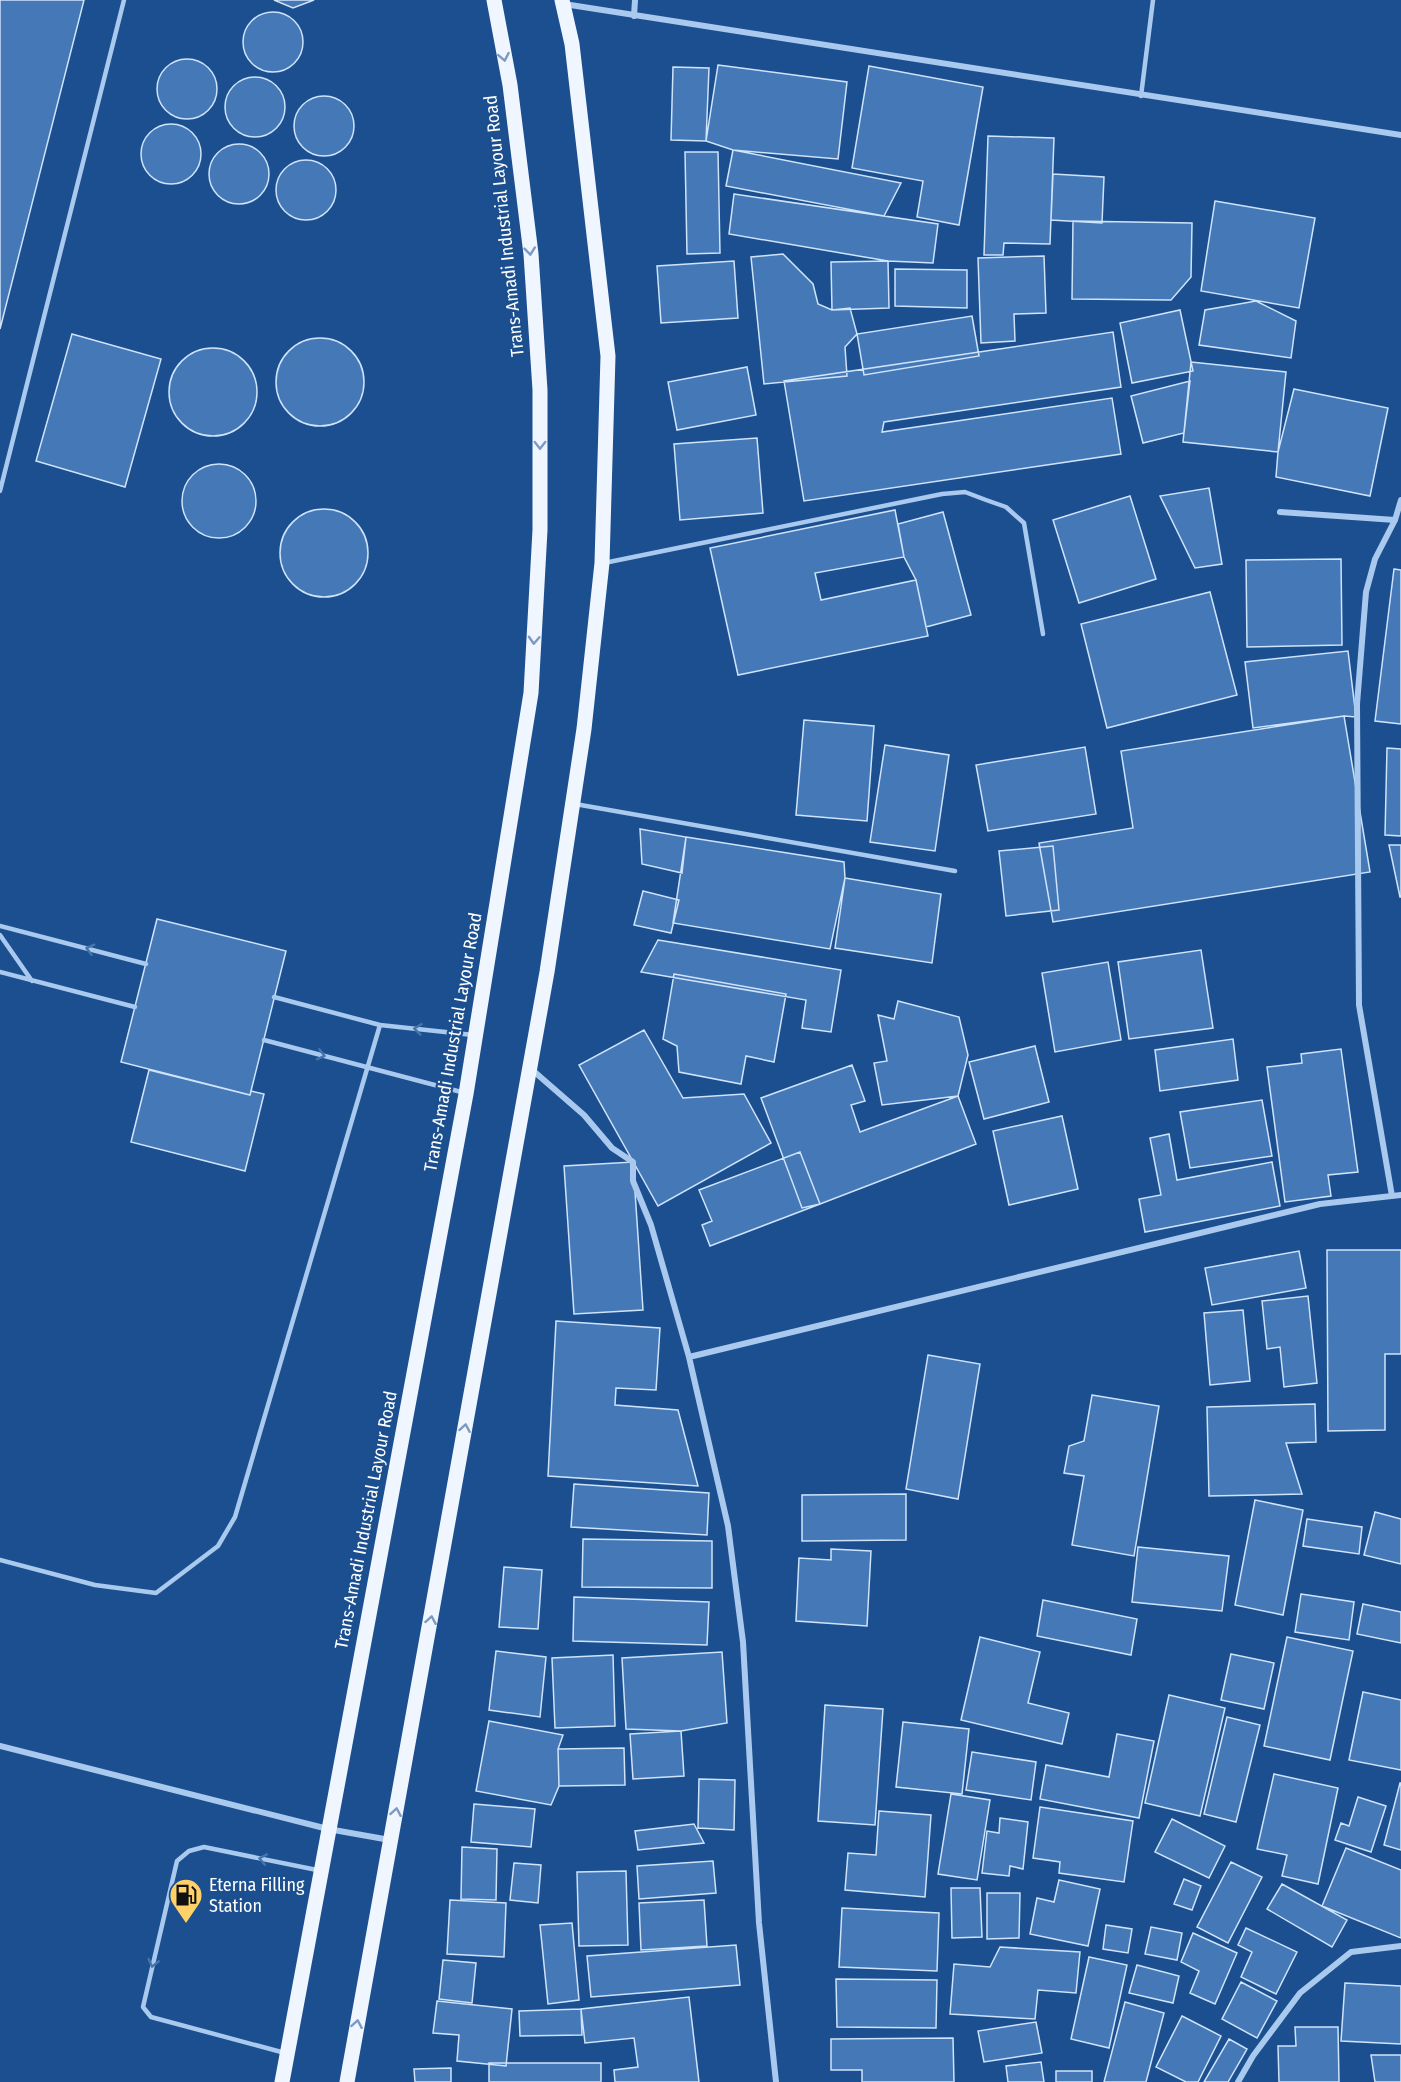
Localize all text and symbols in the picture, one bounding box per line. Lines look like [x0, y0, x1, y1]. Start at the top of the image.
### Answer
one-way arrow [497, 52, 510, 62]
street label: Trans-Amadi Industrial Layour Road [479, 94, 529, 358]
one-way arrow [523, 246, 536, 255]
one-way arrow [534, 441, 546, 450]
one-way arrow [527, 636, 540, 645]
street label: Trans-Amadi Industrial Layour Road [419, 911, 487, 1173]
one-way arrow [85, 944, 95, 957]
one-way arrow [413, 1023, 422, 1036]
one-way arrow [316, 1047, 326, 1060]
street label: Trans-Amadi Industrial Layour Road [330, 1389, 402, 1651]
one-way arrow [458, 1423, 471, 1433]
one-way arrow [424, 1615, 436, 1625]
one-way arrow [389, 1807, 402, 1817]
one-way arrow [258, 1853, 268, 1866]
place label: Eterna Filling Station [209, 1874, 305, 1917]
fuel station icon: Eterna Filling Station [168, 1877, 204, 1924]
one-way arrow [148, 1958, 161, 1968]
one-way arrow [350, 2020, 363, 2030]

